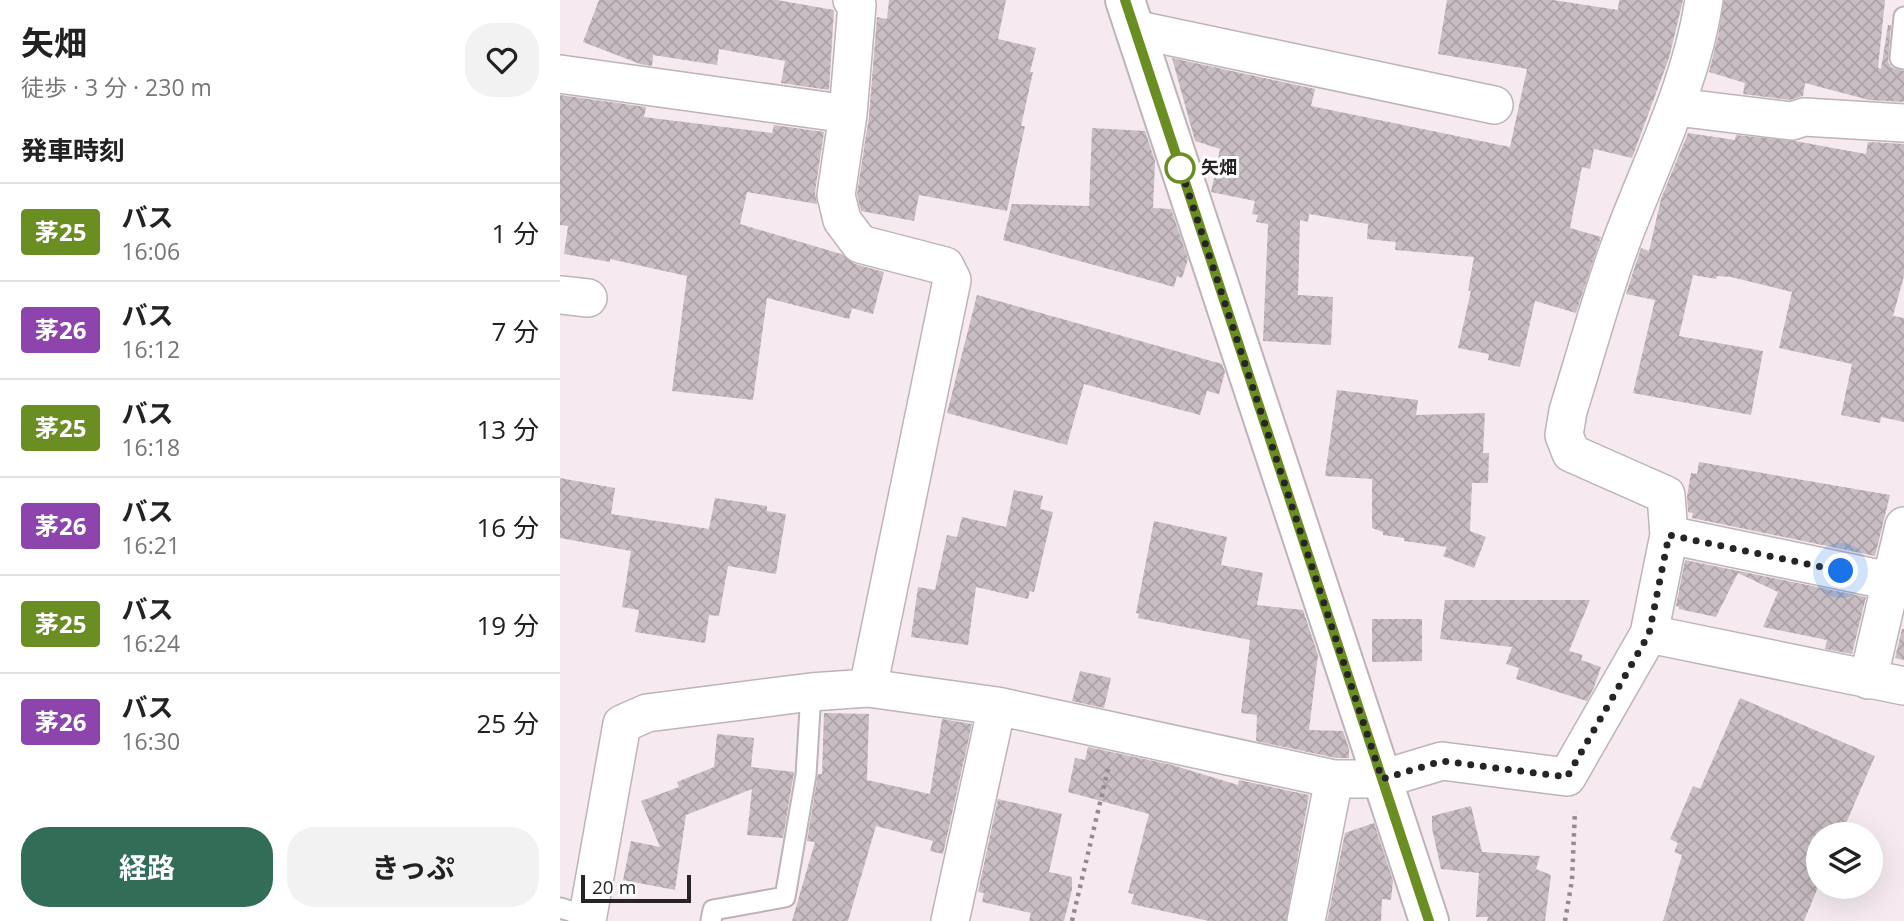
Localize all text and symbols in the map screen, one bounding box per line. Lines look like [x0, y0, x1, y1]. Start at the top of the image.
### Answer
text: 矢畑 [21, 20, 87, 65]
button: heart [465, 23, 539, 97]
text: 徒歩 · 3 分 · 230 m [21, 71, 212, 103]
text: 発車時刻 [21, 132, 125, 168]
marker: 矢畑 [1165, 153, 1195, 183]
place label: 矢畑 [1201, 155, 1237, 179]
text: バス [121, 199, 173, 235]
text: 茅25 [35, 215, 86, 248]
text: 1 分 [491, 215, 539, 251]
text: 16:06 [121, 235, 180, 267]
text: バス [121, 297, 173, 333]
text: 茅26 [35, 313, 86, 346]
text: 7 分 [491, 313, 539, 349]
text: 16:12 [121, 333, 180, 365]
text: バス [121, 395, 173, 431]
text: 茅25 [35, 411, 86, 444]
text: 13 分 [477, 411, 539, 447]
text: 16:18 [121, 431, 180, 463]
text: バス [121, 493, 173, 529]
text: 茅26 [35, 509, 86, 542]
text: 16 分 [477, 509, 539, 545]
text: 16:21 [121, 529, 180, 561]
your location [1823, 553, 1858, 588]
text: バス [121, 591, 173, 627]
text: 茅25 [35, 607, 86, 640]
text: 19 分 [477, 607, 539, 643]
text: 16:24 [121, 627, 180, 659]
text: バス [121, 689, 173, 725]
text: 茅26 [35, 705, 86, 738]
text: 25 分 [477, 705, 539, 741]
text: 16:30 [121, 725, 180, 757]
map controls [1806, 822, 1883, 899]
button: layers [1806, 822, 1883, 899]
button: 経路 [21, 827, 273, 907]
button: きっぷ [287, 827, 539, 907]
scale bar [581, 872, 691, 904]
text: 20 m [592, 874, 636, 900]

